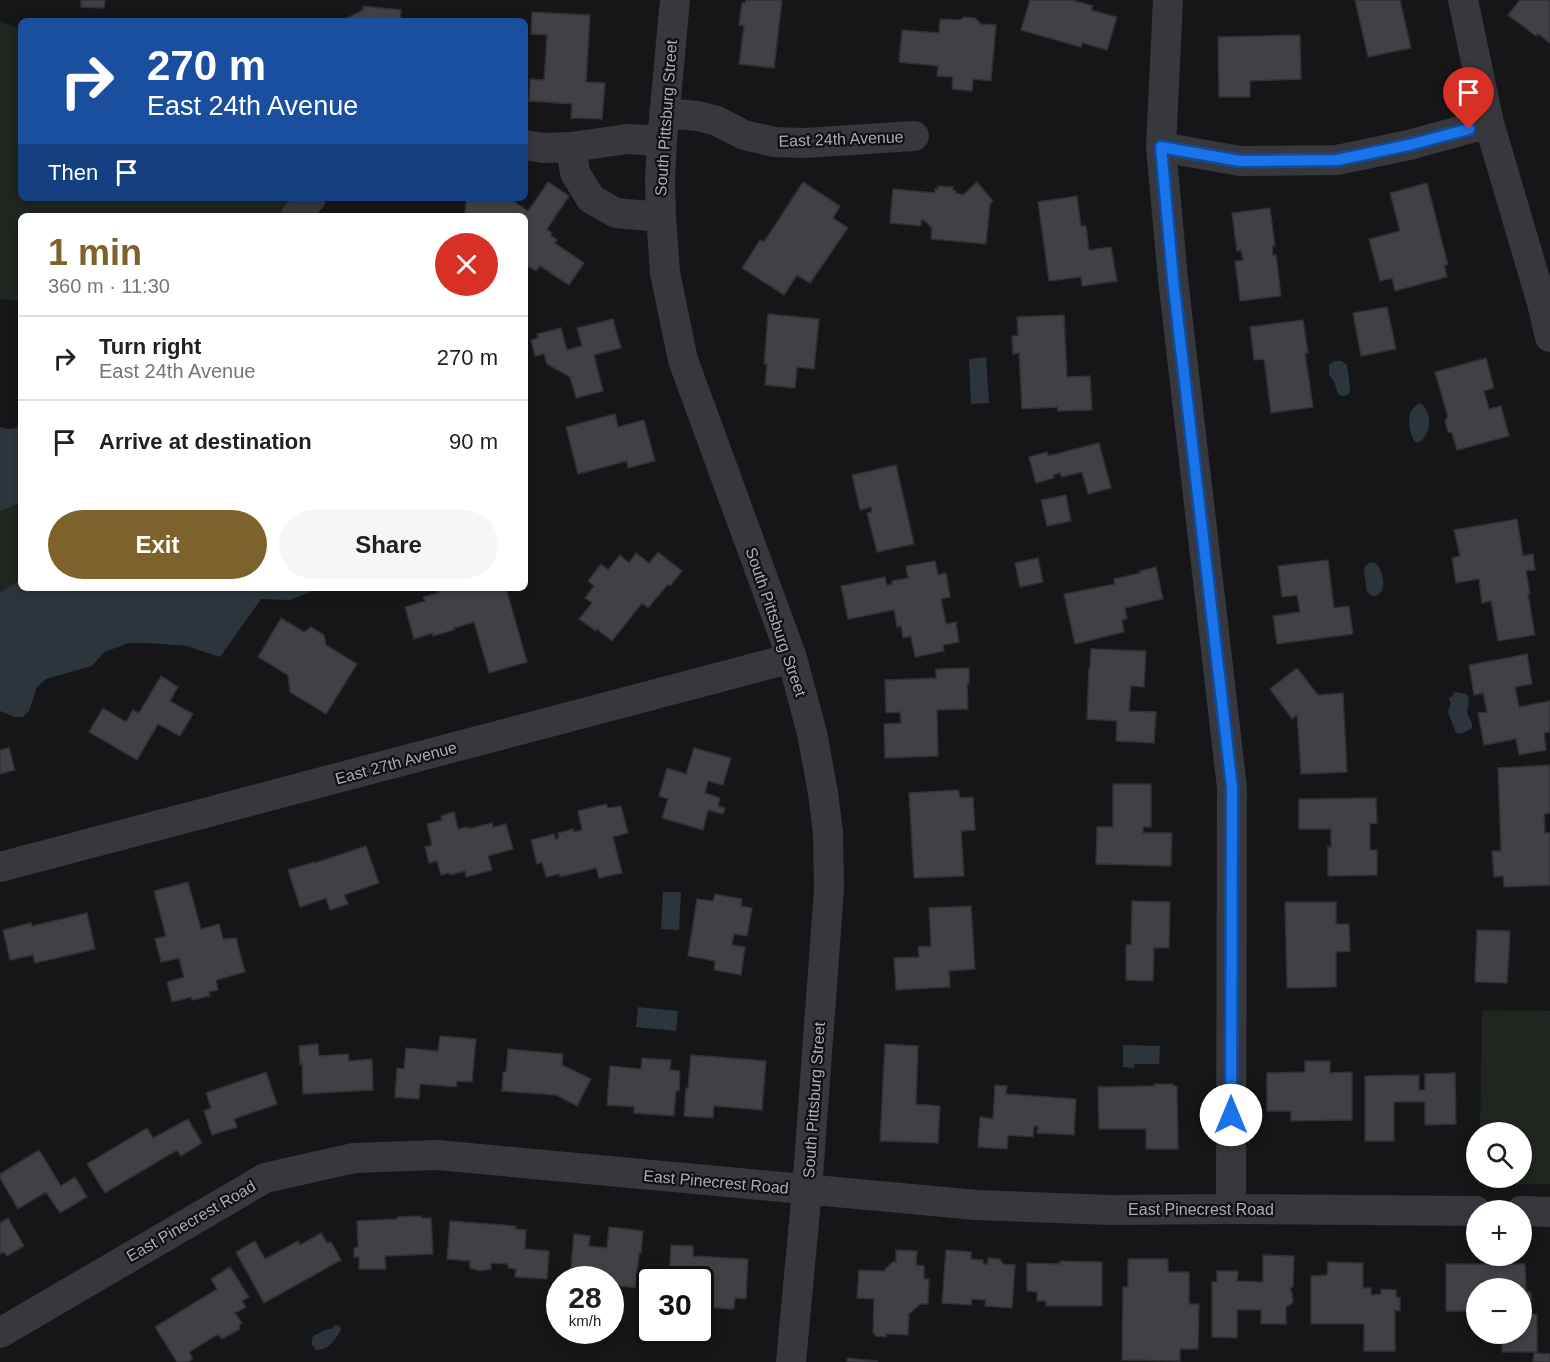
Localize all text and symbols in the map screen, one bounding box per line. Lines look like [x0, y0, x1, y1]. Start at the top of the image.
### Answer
street label: South Pittsburg Street [652, 39, 680, 197]
icon: right [48, 42, 126, 120]
text: 270 m [147, 42, 266, 89]
pin [1443, 67, 1494, 129]
icon: arrive [1452, 76, 1485, 109]
text: East 24th Avenue [147, 91, 358, 121]
street label: East 24th Avenue [778, 128, 904, 150]
icon: arrive [110, 156, 143, 189]
text: Then [48, 160, 98, 185]
text: 1 min [48, 232, 142, 273]
button: close [435, 233, 498, 296]
text: 360 m · 11:30 [48, 275, 170, 297]
text: Turn right [99, 334, 201, 359]
icon: right [48, 342, 81, 375]
text: 270 m [437, 345, 498, 370]
text: East 24th Avenue [99, 360, 255, 382]
icon: arrive [48, 426, 81, 459]
text: Arrive at destination [99, 429, 312, 454]
text: 90 m [449, 429, 498, 454]
button: Exit [48, 510, 267, 579]
button: Share [279, 510, 498, 579]
street label: South Pittsburg Street [742, 545, 810, 699]
street label: East 27th Avenue [333, 739, 459, 787]
street label: South Pittsburg Street [800, 1021, 828, 1179]
position arrow [1199, 1083, 1263, 1147]
map controls [1466, 1122, 1532, 1344]
button: search [1466, 1122, 1532, 1188]
street label: East Pinecrest Road [643, 1167, 789, 1197]
street label: East Pinecrest Road [124, 1177, 258, 1265]
button: + [1466, 1200, 1532, 1266]
street label: East Pinecrest Road [1128, 1201, 1274, 1218]
speed limit sign: 30 [636, 1266, 714, 1344]
button: − [1466, 1278, 1532, 1344]
text: 28 [568, 1281, 602, 1314]
text: km/h [569, 1312, 601, 1329]

